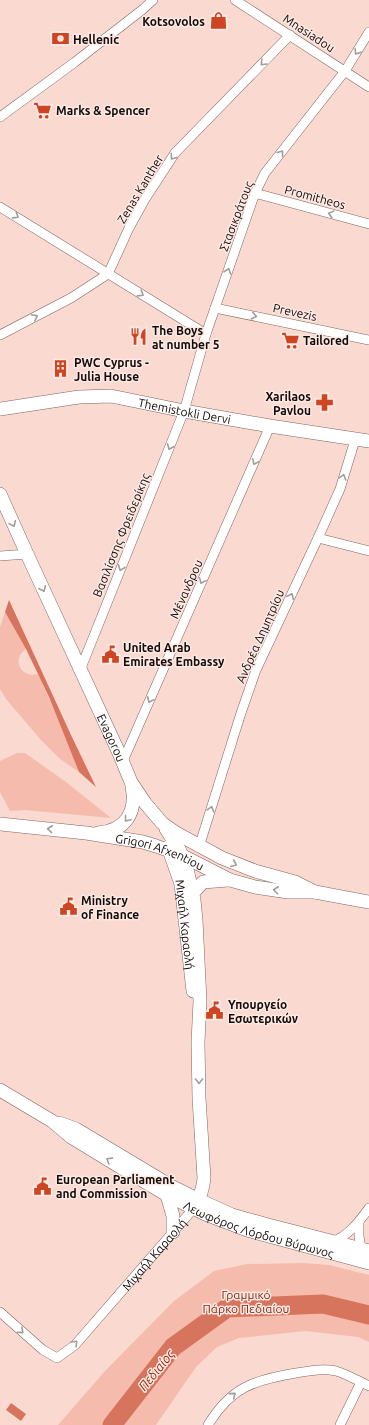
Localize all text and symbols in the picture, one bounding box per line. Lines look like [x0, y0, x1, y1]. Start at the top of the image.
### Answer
shop icon: Kotsovolos [208, 11, 228, 31]
street label: Mnasiadou [281, 12, 337, 54]
place label: Kotsovolos [142, 15, 205, 28]
bank icon: Hellenic [50, 29, 70, 49]
place label: Hellenic [73, 33, 119, 46]
one-way arrow [355, 47, 362, 54]
one-way arrow [260, 58, 268, 66]
supermarket icon: Marks & Spencer [33, 100, 53, 120]
place label: Marks & Spencer [56, 104, 150, 117]
one-way arrow [276, 151, 283, 158]
street label: Zenas Kanther [114, 152, 166, 226]
one-way arrow [171, 152, 178, 159]
street label: Στασικράτους [217, 179, 256, 253]
street label: Promitheos [283, 183, 347, 211]
one-way arrow [328, 210, 335, 218]
one-way arrow [12, 212, 19, 219]
one-way arrow [223, 268, 232, 275]
one-way arrow [137, 289, 144, 297]
street label: Prevezis [272, 301, 318, 323]
one-way arrow [250, 311, 257, 319]
one-way arrow [30, 314, 38, 322]
place label: The Boys at number 5 [152, 324, 220, 351]
restaurant icon: The Boys at number 5 [129, 327, 149, 347]
supermarket icon: Tailored [280, 330, 300, 350]
place label: Tailored [303, 334, 349, 347]
place label: PWC Cyprus - Julia House [74, 356, 149, 383]
building icon: PWC Cyprus - Julia House [51, 359, 71, 379]
place label: Xarilaos Pavlou [265, 390, 311, 417]
pharmacy icon: Xarilaos Pavlou [314, 393, 334, 413]
street label: Themistokli Dervi [137, 395, 232, 426]
one-way arrow [166, 444, 174, 451]
one-way arrow [252, 458, 260, 465]
street label: Βασιλίσσης Φρειδερίκης [90, 471, 153, 599]
one-way arrow [338, 474, 347, 481]
one-way arrow [9, 520, 17, 527]
street label: Μένανδρου [167, 558, 205, 620]
one-way arrow [118, 563, 126, 571]
one-way arrow [199, 577, 207, 584]
one-way arrow [38, 585, 46, 593]
street label: Ανδρέα Δημητρίου [234, 587, 286, 685]
one-way arrow [286, 593, 294, 601]
place label: United Arab Emirates Embassy [123, 641, 225, 668]
public building icon: United Arab Emirates Embassy [100, 644, 120, 664]
one-way arrow [147, 696, 155, 703]
street label: Evagorou [95, 712, 128, 763]
one-way arrow [206, 806, 215, 813]
one-way arrow [124, 814, 131, 822]
one-way arrow [47, 825, 53, 834]
street label: Grigori Afxentiou [115, 831, 206, 872]
one-way arrow [231, 859, 238, 867]
street label: Μιχαήλ Καραολή [174, 879, 197, 970]
one-way arrow [273, 886, 279, 895]
place label: Ministry of Finance [81, 894, 139, 921]
public building icon: Ministry of Finance [58, 897, 78, 917]
place label: Υπουργείο Εσωτερικών [228, 998, 299, 1025]
public building icon: Υπουργείο Εσωτερικών [205, 1001, 225, 1021]
one-way arrow [195, 1078, 203, 1084]
one-way arrow [106, 1158, 113, 1165]
place label: European Parliament and Commission [56, 1173, 174, 1200]
public building icon: European Parliament and Commission [33, 1176, 53, 1196]
street label: Λεωφόρος Λόρδου Βύρωνος [182, 1198, 336, 1261]
street label: Μιχαήλ Καραολή [119, 1216, 189, 1293]
park label: Γραμμικό Πάρκο Πεδιαίου [203, 1288, 289, 1315]
one-way arrow [17, 1327, 24, 1334]
one-way arrow [70, 1340, 78, 1348]
water label: Πεδιαίος [135, 1347, 178, 1394]
one-way arrow [228, 1393, 236, 1400]

